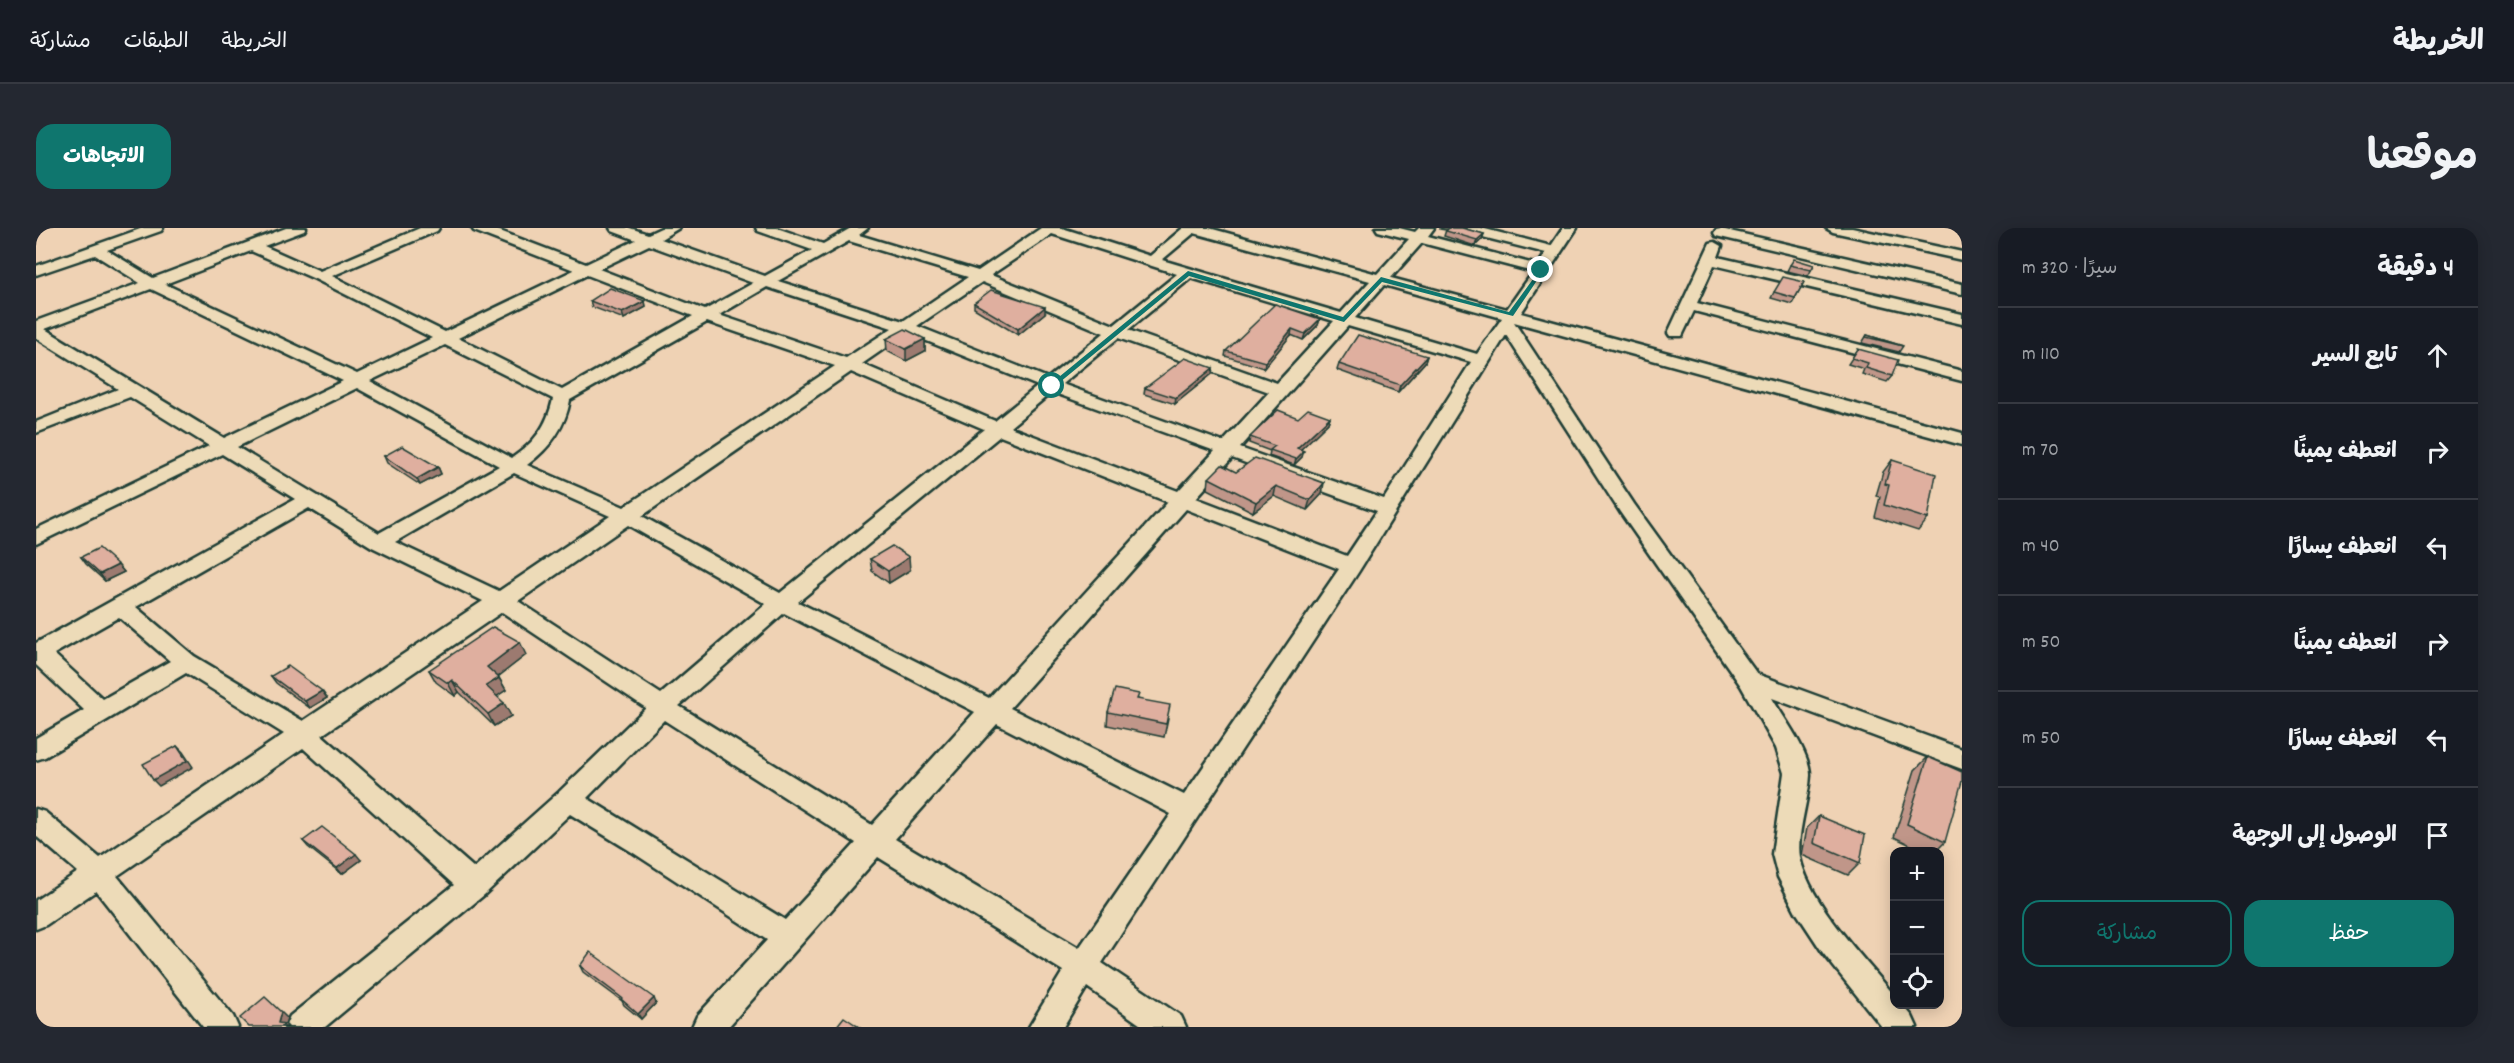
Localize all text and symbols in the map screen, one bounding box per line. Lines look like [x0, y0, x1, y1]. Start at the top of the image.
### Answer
text: الخريطة [2393, 24, 2484, 64]
text: مشاركة [30, 28, 91, 58]
text: الطبقات [124, 28, 189, 58]
text: الخريطة [222, 28, 287, 58]
button: الاتجاهات [36, 124, 171, 189]
text: موقعنا [2367, 130, 2478, 190]
text: 4 دقيقة [2377, 251, 2454, 288]
text: سيرًا · 320 m [2022, 255, 2117, 283]
route end [1527, 256, 1553, 282]
icon: ahead [2421, 339, 2454, 372]
text: 110 m [2022, 341, 2060, 369]
text: تابع السير [2314, 341, 2397, 372]
route start [1038, 372, 1064, 398]
icon: right [2421, 435, 2454, 468]
text: 70 m [2022, 437, 2059, 465]
text: انعطف يمينًا [2294, 437, 2397, 468]
icon: left [2421, 531, 2454, 564]
text: 40 m [2022, 533, 2060, 561]
text: انعطف يسارًا [2288, 533, 2397, 564]
icon: right [2421, 627, 2454, 660]
text: 50 m [2022, 629, 2061, 657]
text: انعطف يمينًا [2294, 629, 2397, 660]
icon: left [2421, 723, 2454, 756]
text: 50 m [2022, 725, 2061, 753]
text: انعطف يسارًا [2288, 725, 2397, 756]
icon: arrive [2421, 819, 2454, 852]
text: الوصول إلى الوجهة [2232, 821, 2397, 852]
map controls [1890, 847, 1944, 1009]
button: + [1890, 847, 1944, 901]
button: مشاركة [2022, 900, 2232, 967]
button: حفظ [2244, 900, 2454, 967]
button: − [1890, 901, 1944, 955]
button: locate [1890, 955, 1944, 1009]

